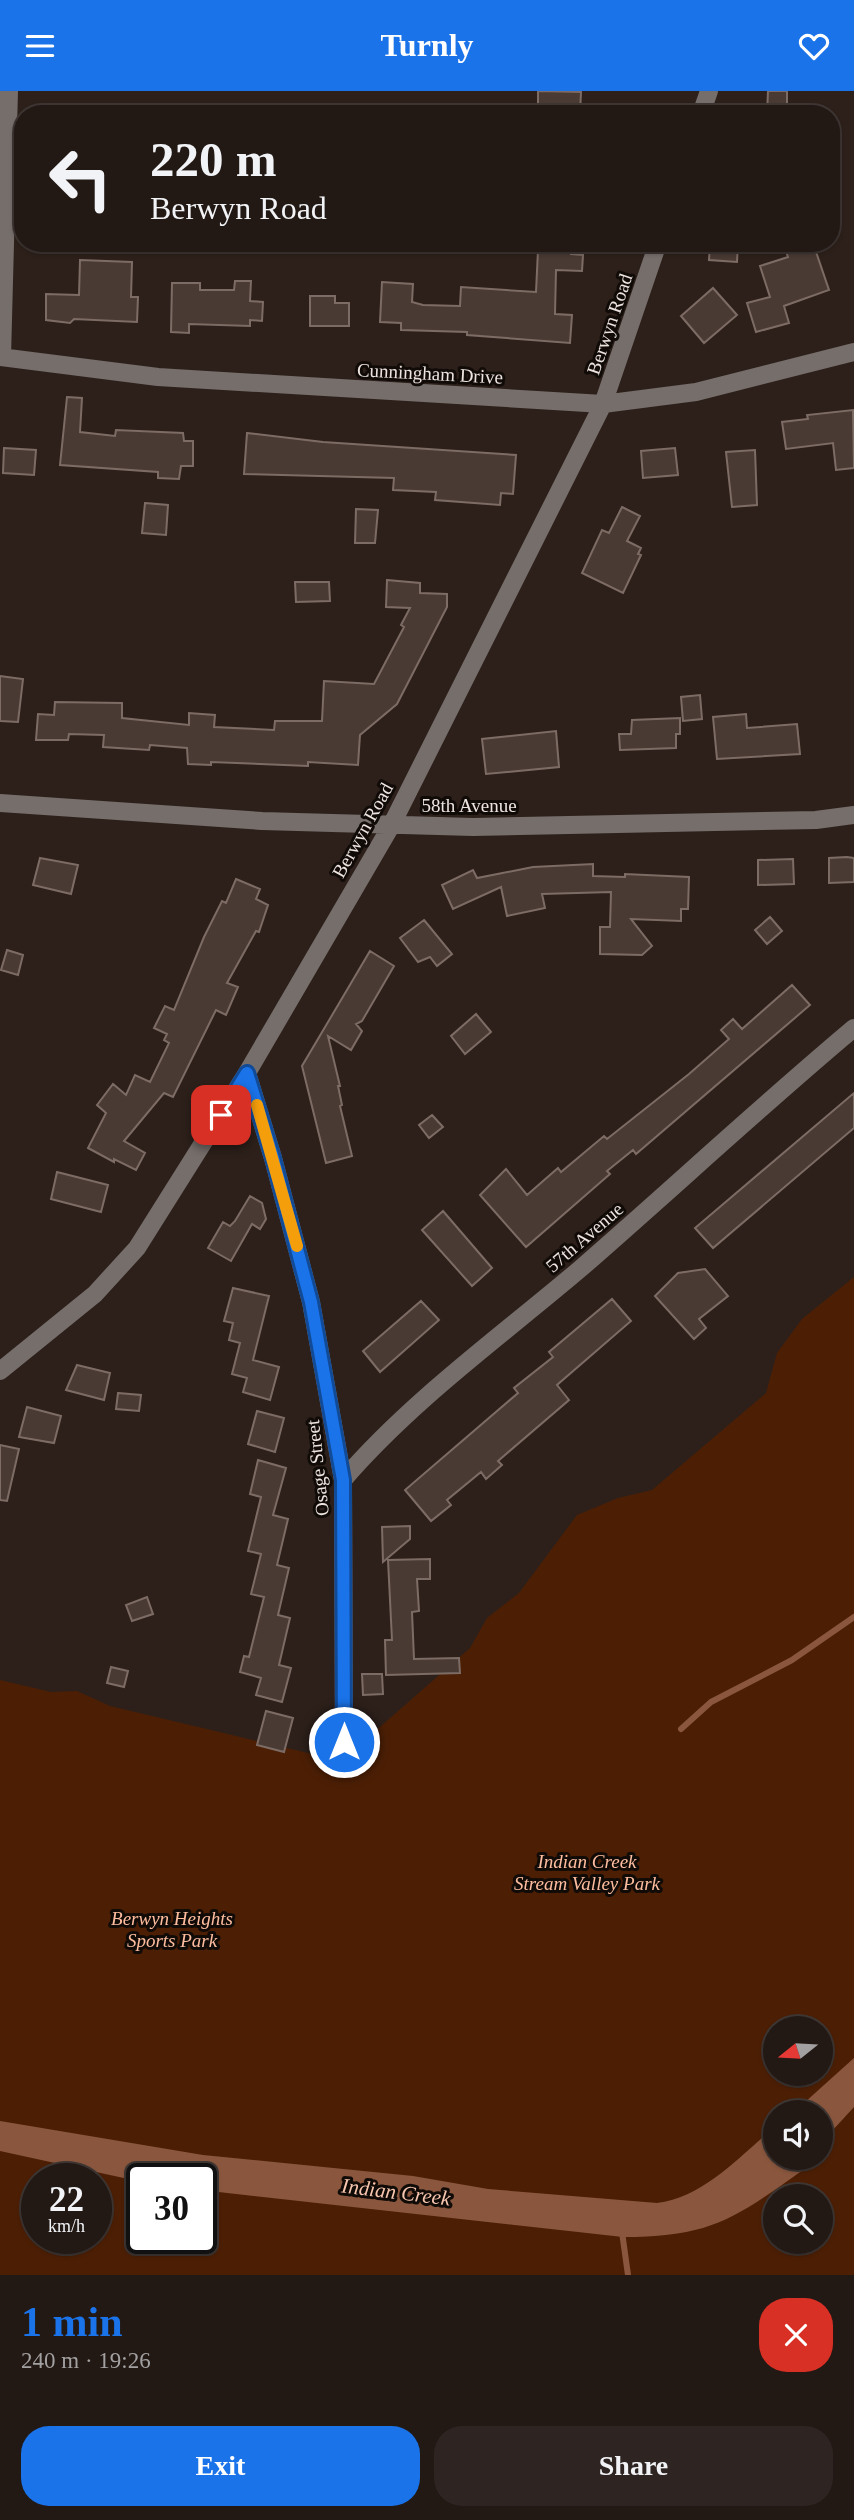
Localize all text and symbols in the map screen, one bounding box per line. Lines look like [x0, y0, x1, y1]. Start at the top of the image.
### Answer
icon: menu [21, 27, 59, 65]
text: Turnly [380, 27, 474, 63]
icon: heart [795, 27, 833, 65]
text: 220 m [150, 132, 277, 187]
icon: left [35, 133, 126, 224]
text: Berwyn Road [150, 190, 327, 226]
street label: Berwyn Road [582, 271, 637, 377]
street label: Cunningham Drive [356, 359, 504, 388]
street label: Berwyn Road [328, 779, 397, 881]
street label: 58th Avenue [421, 795, 517, 816]
pin [191, 1085, 251, 1145]
icon: arrive [202, 1096, 240, 1134]
street label: 57th Avenue [542, 1198, 627, 1277]
street label: Osage Street [302, 1418, 333, 1517]
position arrow [307, 1705, 381, 1779]
park label: Indian Creek Stream Valley Park [514, 1851, 661, 1894]
park label: Berwyn Heights Sports Park [111, 1908, 233, 1951]
north arrow [763, 2016, 833, 2086]
map controls [763, 2016, 833, 2254]
button: sound [763, 2100, 833, 2170]
speed limit sign: 30 [126, 2163, 217, 2254]
water label: Indian Creek [339, 2173, 452, 2211]
text: 22 [49, 2180, 84, 2219]
button: search [763, 2184, 833, 2254]
text: km/h [48, 2216, 85, 2236]
button: close [759, 2298, 833, 2372]
text: 1 min [21, 2299, 123, 2345]
text: 240 m · 19:26 [21, 2348, 151, 2373]
button: Exit [21, 2426, 420, 2506]
button: Share [434, 2426, 833, 2506]

